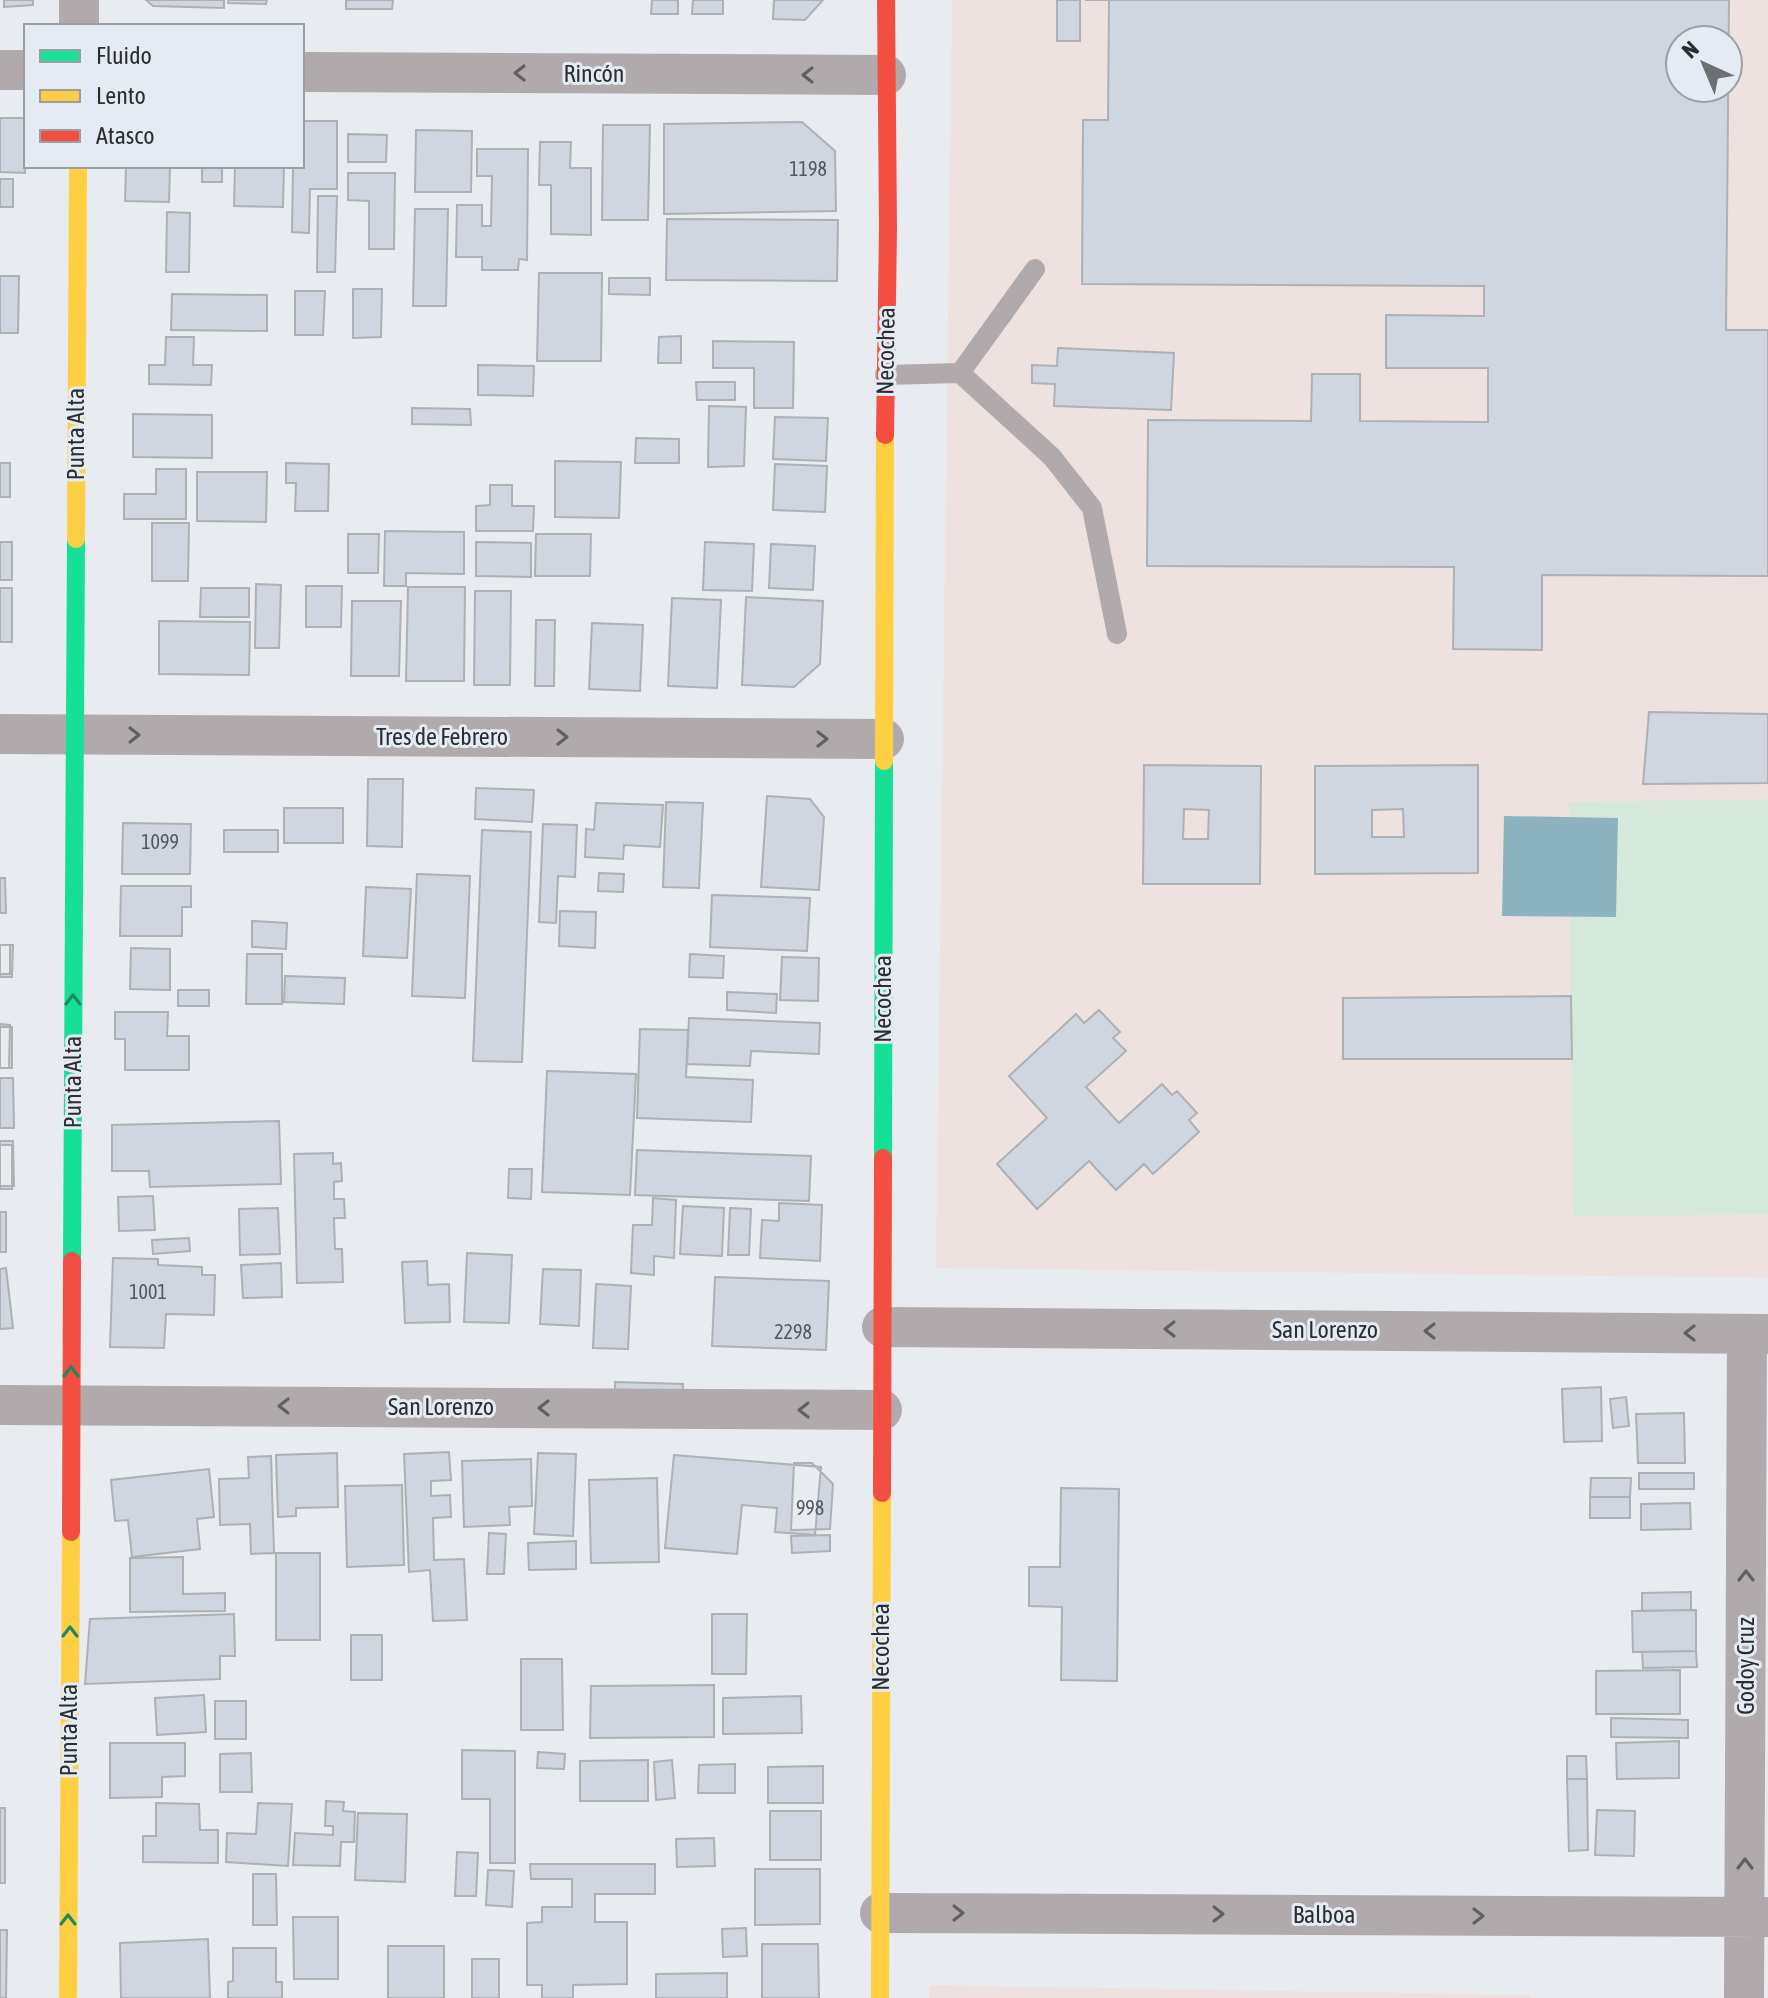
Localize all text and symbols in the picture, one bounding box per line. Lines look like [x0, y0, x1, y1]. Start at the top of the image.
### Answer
legend [24, 24, 304, 168]
north arrow [1664, 24, 1744, 104]
text: N [1676, 36, 1704, 63]
text: Fluido [96, 42, 152, 69]
street label: Rincón [564, 60, 624, 87]
one-way arrow [513, 64, 526, 82]
one-way arrow [801, 66, 814, 84]
text: Lento [96, 82, 146, 109]
text: Atasco [96, 122, 154, 149]
house number: 1198 [789, 157, 827, 180]
street label: Necochea [871, 307, 900, 395]
street label: Punta Alta [62, 388, 89, 480]
street label: Tres de Febrero [376, 723, 508, 750]
one-way arrow [128, 726, 141, 744]
one-way arrow [556, 728, 569, 746]
one-way arrow [816, 730, 829, 748]
house number: 1099 [141, 830, 179, 853]
street label: Necochea [869, 955, 896, 1043]
one-way arrow [64, 993, 82, 1006]
street label: Punta Alta [59, 1036, 86, 1128]
house number: 1001 [129, 1280, 167, 1303]
street label: San Lorenzo [1272, 1316, 1378, 1343]
house number: 2298 [774, 1320, 812, 1343]
one-way arrow [1163, 1320, 1176, 1338]
one-way arrow [1423, 1322, 1436, 1340]
one-way arrow [1683, 1324, 1696, 1342]
one-way arrow [62, 1365, 80, 1378]
street label: San Lorenzo [388, 1393, 494, 1420]
one-way arrow [277, 1397, 290, 1415]
one-way arrow [537, 1399, 550, 1417]
one-way arrow [797, 1401, 810, 1418]
house number: 998 [796, 1496, 824, 1519]
one-way arrow [1737, 1569, 1755, 1582]
street label: Necochea [867, 1603, 894, 1691]
street label: Godoy Cruz [1732, 1617, 1759, 1715]
one-way arrow [61, 1625, 79, 1638]
street label: Punta Alta [55, 1684, 82, 1776]
one-way arrow [1736, 1857, 1754, 1870]
street label: Balboa [1293, 1901, 1355, 1928]
one-way arrow [952, 1904, 965, 1922]
one-way arrow [1212, 1906, 1225, 1923]
one-way arrow [1472, 1907, 1485, 1925]
one-way arrow [59, 1913, 77, 1926]

